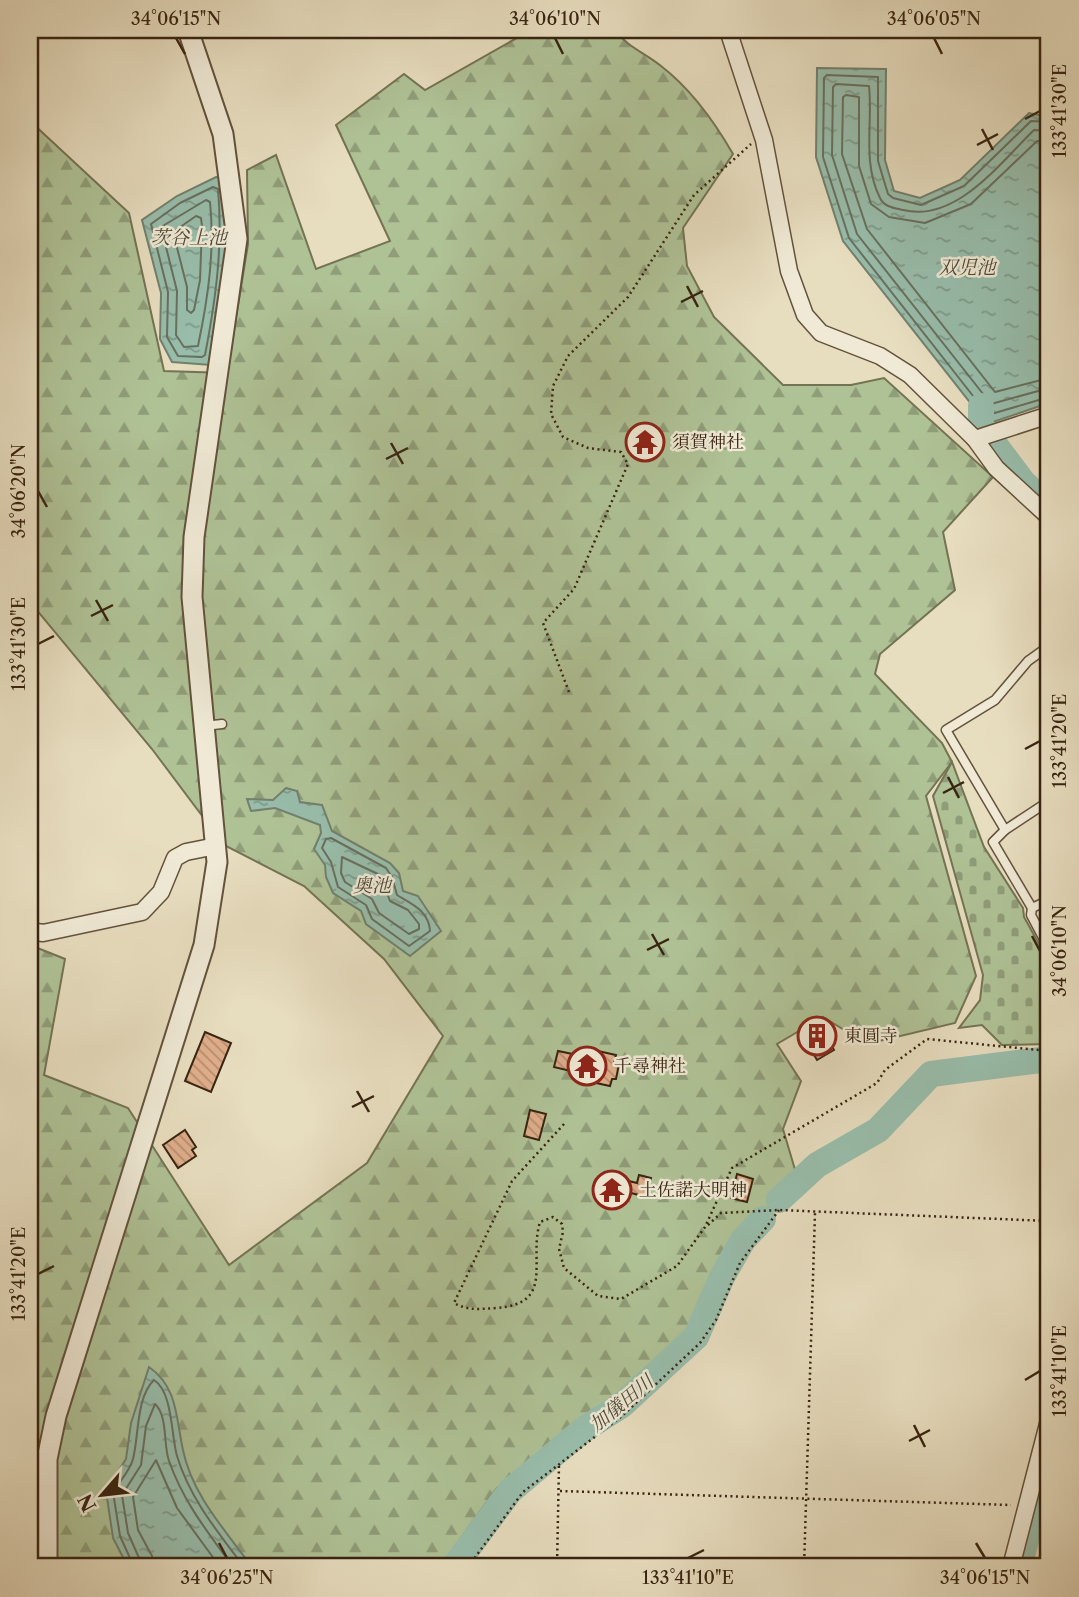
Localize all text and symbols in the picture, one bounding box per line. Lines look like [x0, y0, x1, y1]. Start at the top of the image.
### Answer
text: 34°06'15"N [131, 8, 221, 30]
text: 34°06'10"N [509, 8, 601, 30]
text: 34°06'05"N [887, 8, 981, 30]
text: 133°41'30"E [1049, 64, 1071, 158]
water label: 茨谷上池 [151, 226, 229, 249]
water label: 双児池 [938, 256, 997, 279]
temple icon: 須賀神社 [624, 421, 666, 463]
place label: 須賀神社 [672, 431, 744, 453]
text: 34°06'20"N [8, 443, 30, 538]
text: 133°41'30"E [8, 597, 30, 691]
text: 133°41'20"E [1049, 694, 1071, 788]
water label: 奥池 [353, 874, 393, 897]
text: 34°06'10"N [1049, 905, 1071, 997]
building icon: 東圓寺 [796, 1015, 838, 1057]
place label: 東圓寺 [844, 1025, 898, 1047]
temple icon: 千尋神社 [566, 1045, 608, 1087]
place label: 千尋神社 [614, 1055, 686, 1077]
temple icon: 土佐諾大明神 [591, 1169, 633, 1211]
place label: 土佐諾大明神 [639, 1179, 747, 1201]
text: 133°41'20"E [8, 1227, 30, 1321]
text: 133°41'10"E [1049, 1325, 1071, 1417]
water label: 加儀田川 [585, 1369, 659, 1437]
north arrow [66, 1460, 136, 1530]
text: N [73, 1490, 101, 1515]
text: 34°06'25"N [180, 1567, 274, 1589]
text: 133°41'10"E [642, 1567, 734, 1589]
text: 34°06'15"N [940, 1567, 1030, 1589]

